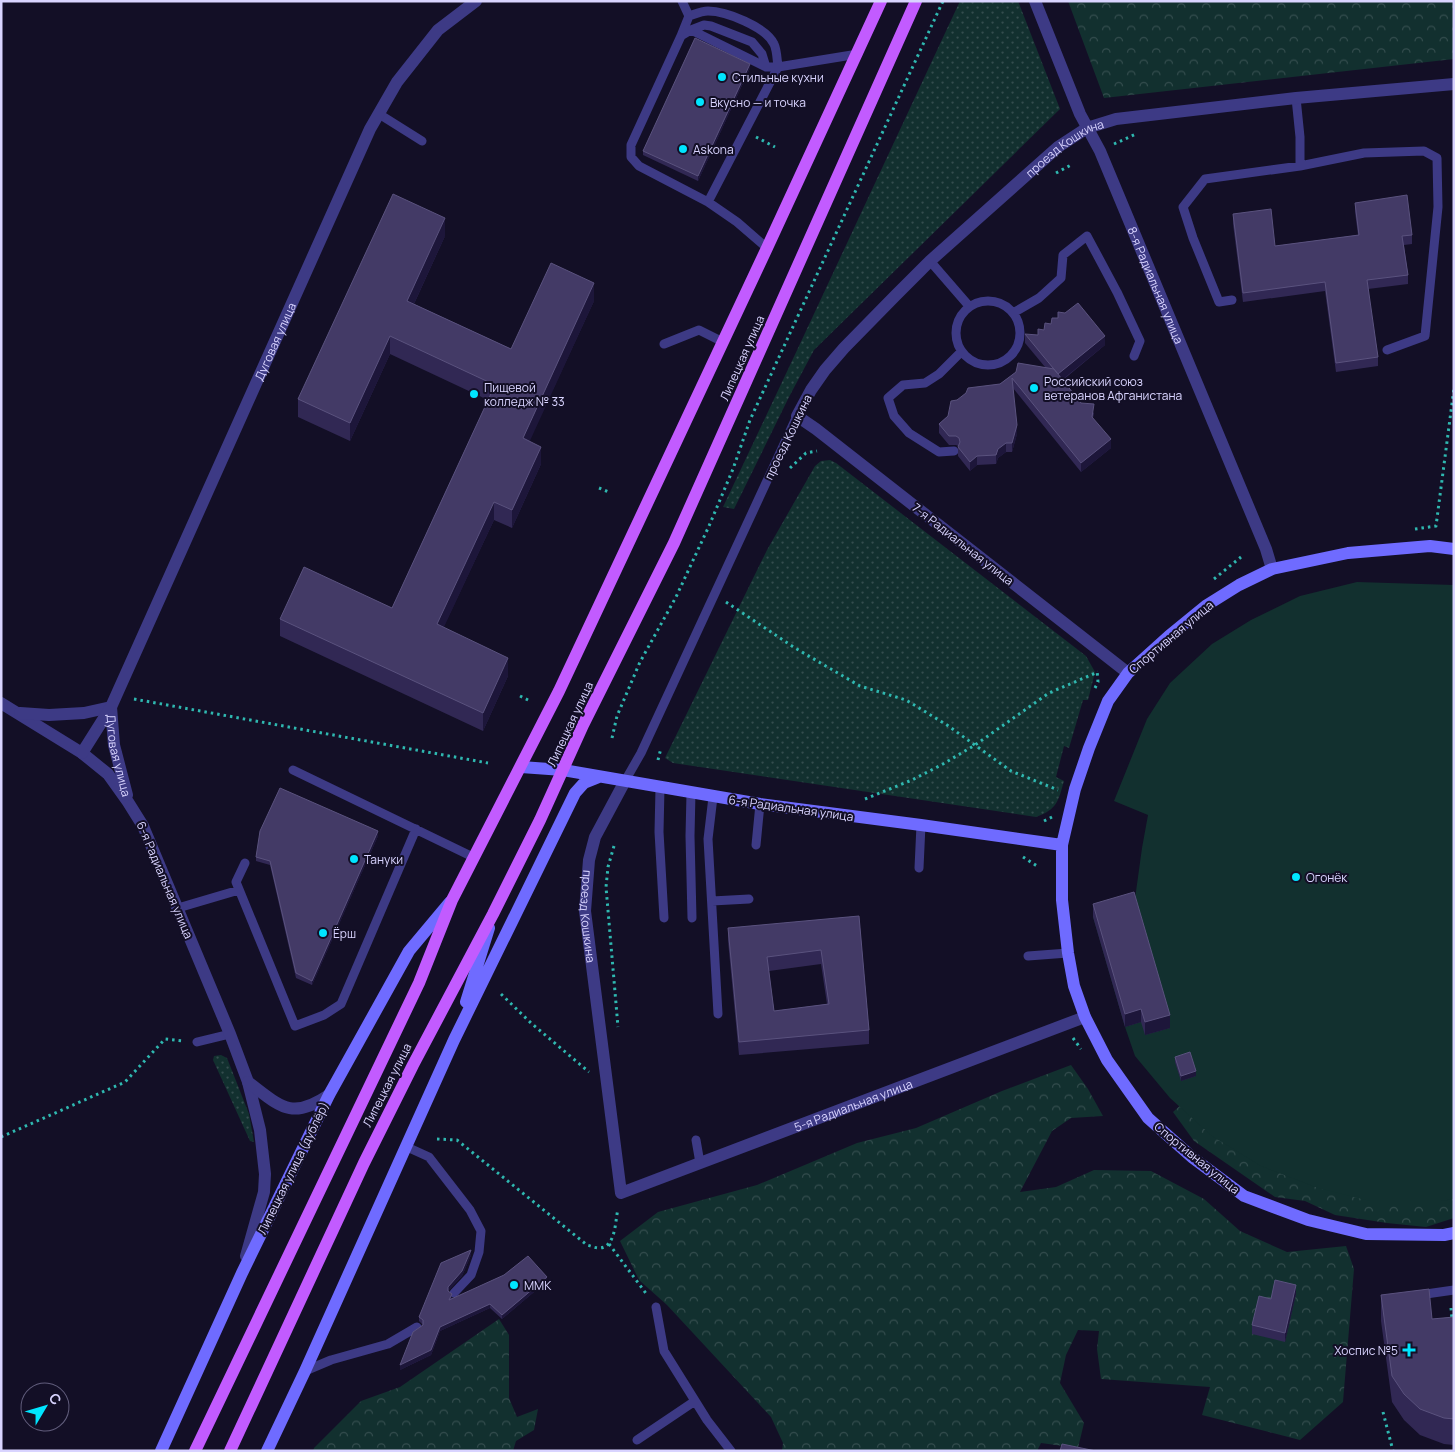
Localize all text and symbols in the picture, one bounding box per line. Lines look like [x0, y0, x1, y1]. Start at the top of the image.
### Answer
place label: Стильные кухни [732, 69, 824, 86]
marker: Стильные кухни [716, 71, 728, 83]
place label: Вкусно — и точка [710, 94, 806, 111]
marker: Вкусно — и точка [694, 96, 706, 108]
street label: проезд Кошкина [1021, 115, 1106, 181]
place label: Askona [693, 141, 734, 158]
marker: Askona [677, 143, 689, 155]
street label: 8-я Радиальная улица [1124, 224, 1188, 346]
street label: Дуговая улица [250, 300, 300, 383]
street label: Липецкая улица [716, 313, 768, 403]
place label: Российский союз ветеранов Афганистана [1044, 373, 1182, 404]
place label: Пищевой колледж № 33 [484, 379, 565, 410]
marker: Российский союз ветеранов Афганистана [1028, 382, 1040, 394]
marker: Пищевой колледж № 33 [468, 388, 480, 400]
street label: проезд Кошкина [760, 392, 816, 482]
street label: 7-я Радиальная улица [909, 499, 1017, 589]
street label: Спортивная улица [1125, 597, 1217, 677]
street label: Липецкая улица [543, 679, 597, 769]
street label: Дуговая улица [103, 713, 136, 798]
street label: 6-я Радиальная улица [727, 791, 855, 825]
street label: 6-я Радиальная улица [133, 819, 197, 941]
place label: Тануки [364, 851, 403, 868]
marker: Тануки [348, 853, 360, 865]
place label: Огонёк [1306, 869, 1348, 886]
street label: проезд Кошкина [577, 870, 600, 964]
marker: Огонёк [1290, 871, 1302, 883]
place label: Ёрш [333, 925, 356, 942]
marker: Ёрш [317, 927, 329, 939]
street label: Липецкая улица [359, 1040, 415, 1130]
street label: 5-я Радиальная улица [791, 1075, 915, 1135]
street label: Липецкая улица (дублёр) [253, 1099, 333, 1237]
street label: Спортивная улица [1151, 1118, 1243, 1198]
place label: ММК [524, 1277, 552, 1294]
marker: ММК [508, 1279, 520, 1291]
place label: Хоспис №5 [1334, 1342, 1398, 1359]
marker: Хоспис №5 [1402, 1343, 1416, 1357]
north arrow [20, 1382, 70, 1432]
text: С [45, 1389, 66, 1409]

